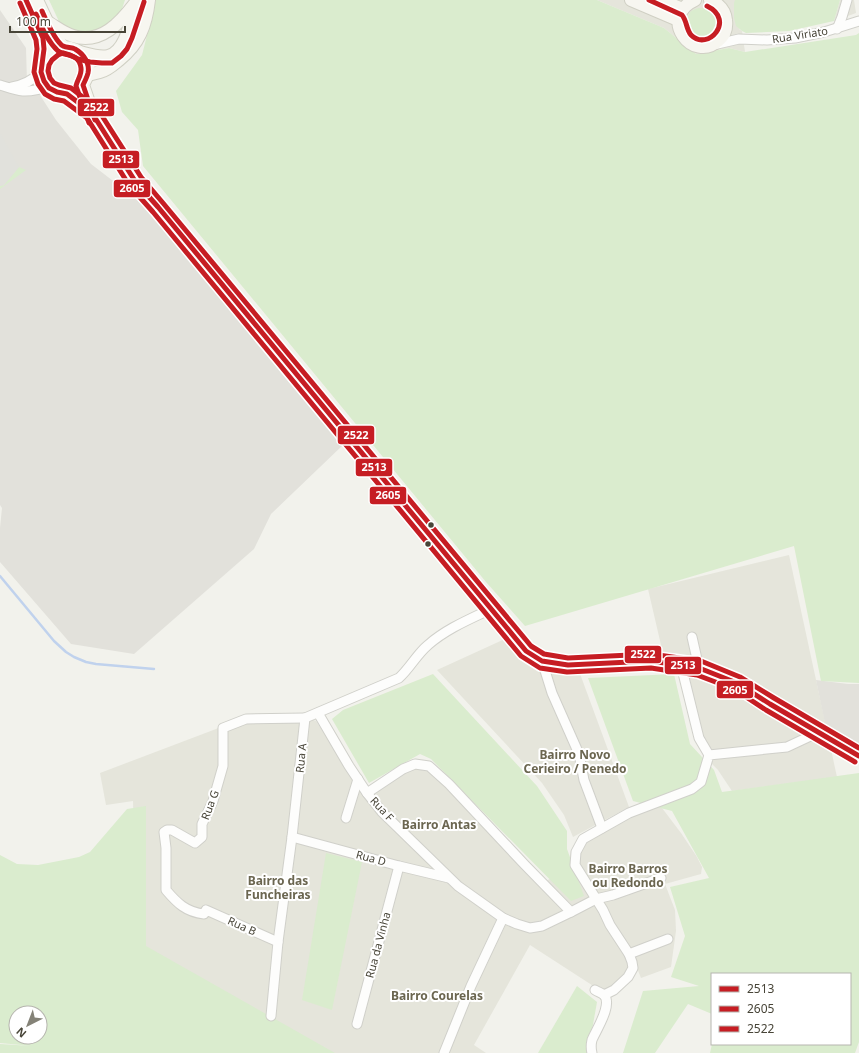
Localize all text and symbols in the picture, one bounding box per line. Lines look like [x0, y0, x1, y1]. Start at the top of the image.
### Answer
scale bar [10, 8, 125, 34]
text: 100 m [16, 13, 51, 30]
street label: Rua Viriato [771, 23, 829, 46]
line badge: 2522 [77, 98, 115, 117]
text: 2522 [83, 99, 109, 114]
line badge: 2513 [102, 150, 140, 169]
text: 2513 [108, 151, 134, 166]
line badge: 2605 [113, 179, 151, 198]
text: 2605 [119, 180, 145, 195]
line badge: 2522 [337, 425, 375, 445]
text: 2522 [343, 427, 369, 442]
line badge: 2513 [355, 458, 393, 477]
text: 2513 [361, 459, 387, 474]
line badge: 2605 [369, 486, 407, 505]
text: 2605 [375, 487, 401, 502]
unlabelled marker [426, 520, 436, 530]
unlabelled marker [423, 539, 433, 549]
line badge: 2522 [624, 645, 662, 664]
text: 2522 [630, 646, 656, 661]
line badge: 2513 [664, 656, 702, 675]
text: 2513 [670, 657, 696, 672]
line badge: 2605 [716, 680, 754, 699]
text: 2605 [722, 682, 748, 697]
street label: Rua A [291, 741, 310, 774]
district label: Bairro Novo Cerieiro / Penedo [523, 746, 627, 777]
street label: Rua G [197, 788, 222, 822]
street label: Rua F [367, 793, 398, 824]
district label: Bairro Antas [402, 816, 476, 833]
street label: Rua D [354, 846, 388, 869]
district label: Bairro Barros ou Redondo [588, 860, 668, 891]
district label: Bairro das Funcheiras [245, 872, 311, 903]
street label: Rua da Vinha [362, 910, 394, 979]
street label: Rua B [226, 913, 259, 938]
legend [711, 973, 851, 1045]
text: 2513 [747, 980, 775, 997]
district label: Bairro Courelas [391, 987, 483, 1004]
text: 2605 [747, 1000, 775, 1017]
north arrow [8, 1005, 48, 1045]
text: 2522 [747, 1020, 775, 1037]
text: N [13, 1024, 29, 1041]

